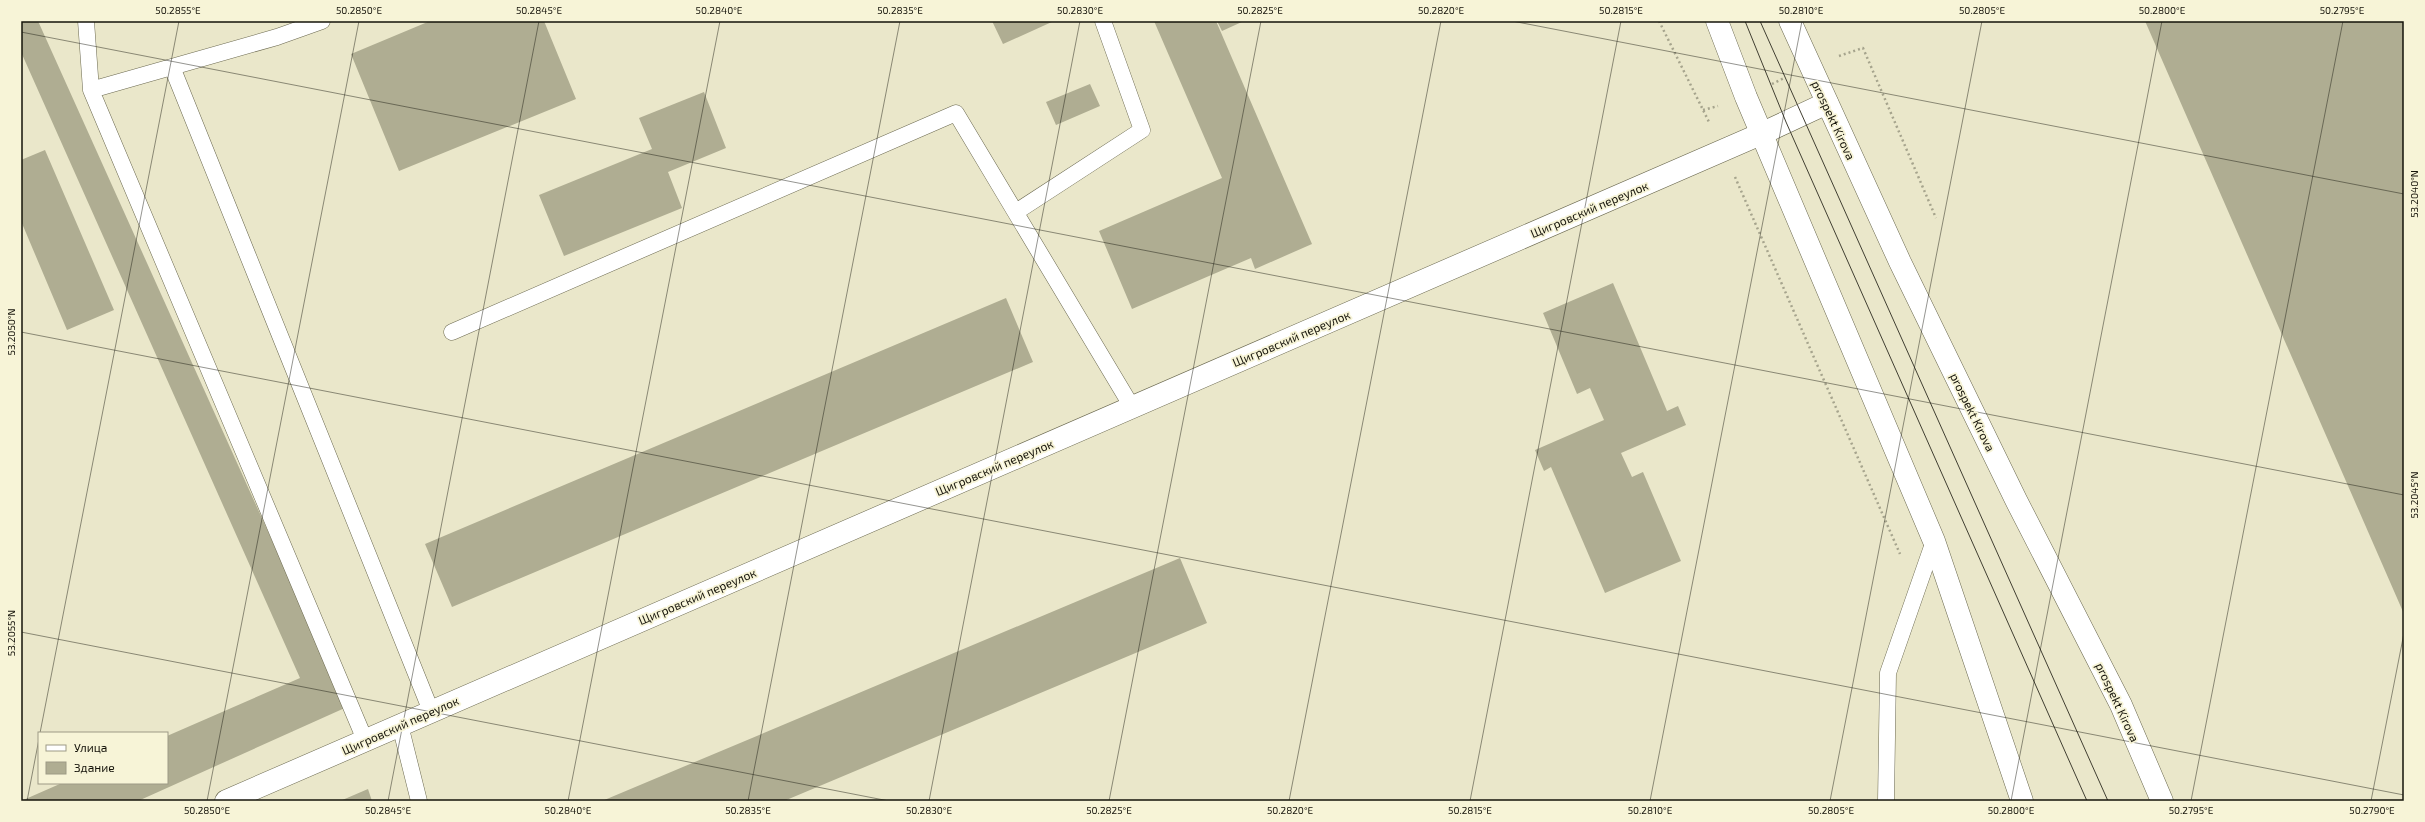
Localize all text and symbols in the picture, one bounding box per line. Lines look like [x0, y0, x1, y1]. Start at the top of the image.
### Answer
text: 50.2855°E [155, 4, 201, 16]
text: 50.2850°E [336, 4, 382, 16]
text: 50.2845°E [516, 4, 562, 16]
text: 50.2840°E [696, 4, 743, 16]
text: 50.2835°E [877, 4, 923, 16]
text: 50.2830°E [1057, 4, 1103, 16]
text: 50.2825°E [1237, 4, 1283, 16]
text: 50.2820°E [1418, 4, 1465, 16]
text: 50.2815°E [1599, 4, 1643, 16]
text: 50.2810°E [1779, 4, 1824, 16]
text: 50.2805°E [1959, 4, 2005, 16]
text: 50.2800°E [2139, 4, 2186, 16]
text: 50.2795°E [2320, 4, 2365, 16]
street label: prospekt Kirova [1810, 78, 1858, 162]
text: 53.2040°N [2408, 170, 2420, 218]
street label: Щигровский переулок [1528, 178, 1651, 241]
street label: Щигровский переулок [1230, 307, 1353, 370]
text: 53.2050°N [5, 309, 17, 355]
street label: prospekt Kirova [1948, 370, 1998, 454]
street label: Щигровский переулок [933, 436, 1056, 499]
text: 53.2045°N [2408, 471, 2420, 519]
street label: Щигровский переулок [636, 565, 759, 628]
text: 53.2055°N [5, 610, 17, 656]
street label: prospekt Kirova [2094, 660, 2142, 744]
street label: Щигровский переулок [339, 693, 462, 758]
legend [38, 732, 168, 784]
text: Улица [74, 740, 107, 754]
text: Здание [74, 760, 115, 774]
text: 50.2850°E [184, 804, 230, 816]
text: 50.2845°E [365, 804, 411, 816]
text: 50.2840°E [545, 804, 592, 816]
text: 50.2835°E [725, 804, 771, 816]
text: 50.2830°E [906, 804, 952, 816]
text: 50.2825°E [1086, 804, 1132, 816]
text: 50.2820°E [1267, 804, 1314, 816]
text: 50.2815°E [1448, 804, 1492, 816]
text: 50.2810°E [1628, 804, 1673, 816]
text: 50.2805°E [1808, 804, 1854, 816]
text: 50.2800°E [1988, 804, 2035, 816]
text: 50.2795°E [2169, 804, 2214, 816]
text: 50.2790°E [2349, 804, 2395, 816]

